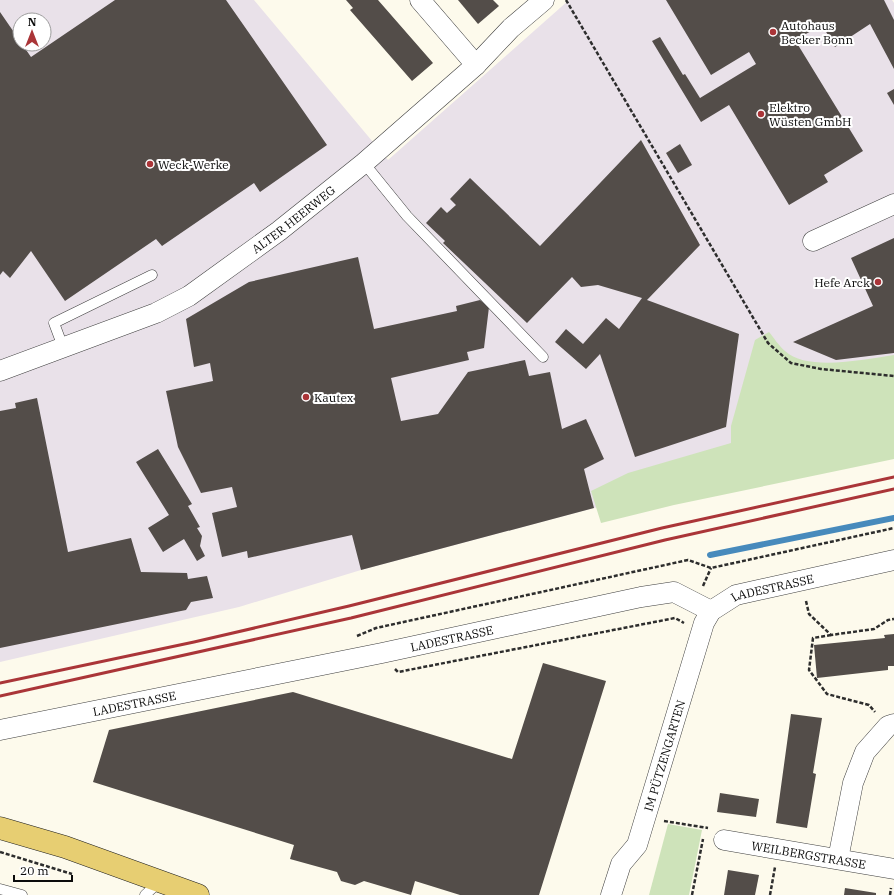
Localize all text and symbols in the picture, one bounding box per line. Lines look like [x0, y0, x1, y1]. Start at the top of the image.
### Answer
north arrow [12, 12, 52, 52]
text: N [28, 15, 37, 29]
place label: Autohaus Becker Bonn [781, 18, 854, 47]
marker: Autohaus Becker Bonn [768, 27, 778, 37]
place label: Elektro Wüsten GmbH [769, 100, 852, 129]
marker: Elektro Wüsten GmbH [756, 109, 766, 119]
place label: Weck-Werke [158, 157, 229, 172]
marker: Weck-Werke [145, 159, 155, 169]
street label: ALTER HEERWEG [248, 182, 338, 256]
place label: Hefe Arck [814, 275, 870, 290]
marker: Hefe Arck [873, 277, 883, 287]
place label: Kautex [314, 390, 354, 405]
marker: Kautex [301, 392, 311, 402]
street label: LADESTRASSE [728, 571, 815, 604]
street label: LADESTRASSE [409, 622, 495, 654]
street label: LADESTRASSE [91, 687, 177, 719]
street label: IM PÜTZENGARTEN [640, 698, 688, 813]
street label: WEILBERGSTRASSE [750, 837, 867, 872]
scale bar [14, 857, 72, 883]
text: 20 m [20, 863, 49, 878]

